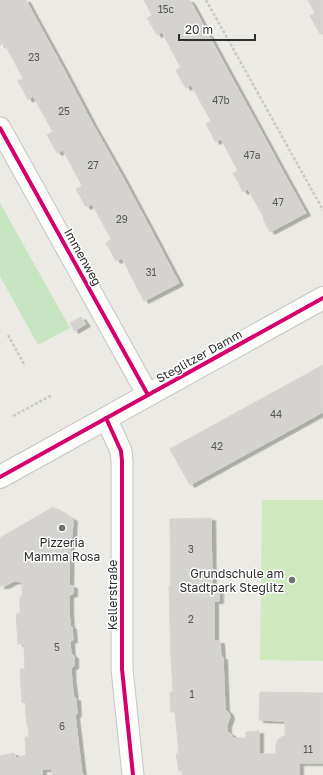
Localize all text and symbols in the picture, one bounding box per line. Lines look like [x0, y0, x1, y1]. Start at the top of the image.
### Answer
house number: 15c [158, 3, 175, 15]
scale bar [179, 16, 255, 42]
text: 20 m [185, 22, 213, 37]
house number: 23 [28, 51, 40, 63]
house number: 47b [212, 94, 230, 106]
house number: 25 [58, 105, 70, 117]
house number: 47a [243, 149, 261, 161]
house number: 27 [87, 159, 99, 171]
house number: 47 [272, 196, 284, 208]
house number: 29 [116, 213, 128, 225]
street label: Immenweg [61, 226, 105, 288]
house number: 31 [146, 266, 156, 278]
street label: Steglitzer Damm [153, 326, 245, 386]
house number: 44 [270, 408, 282, 420]
house number: 42 [211, 440, 223, 452]
marker: Pizzeria Mamma Rosa [57, 523, 67, 533]
place label: Pizzeria Mamma Rosa [24, 535, 100, 564]
house number: 3 [188, 543, 194, 555]
street label: Kellerstraße [105, 560, 120, 630]
place label: Grundschule am Stadtpark Steglitz [179, 566, 284, 595]
marker: Grundschule am Stadtpark Steglitz [287, 575, 297, 585]
house number: 2 [188, 613, 194, 625]
house number: 5 [54, 641, 60, 653]
house number: 1 [190, 688, 195, 700]
house number: 6 [59, 720, 65, 732]
house number: 11 [303, 743, 313, 755]

